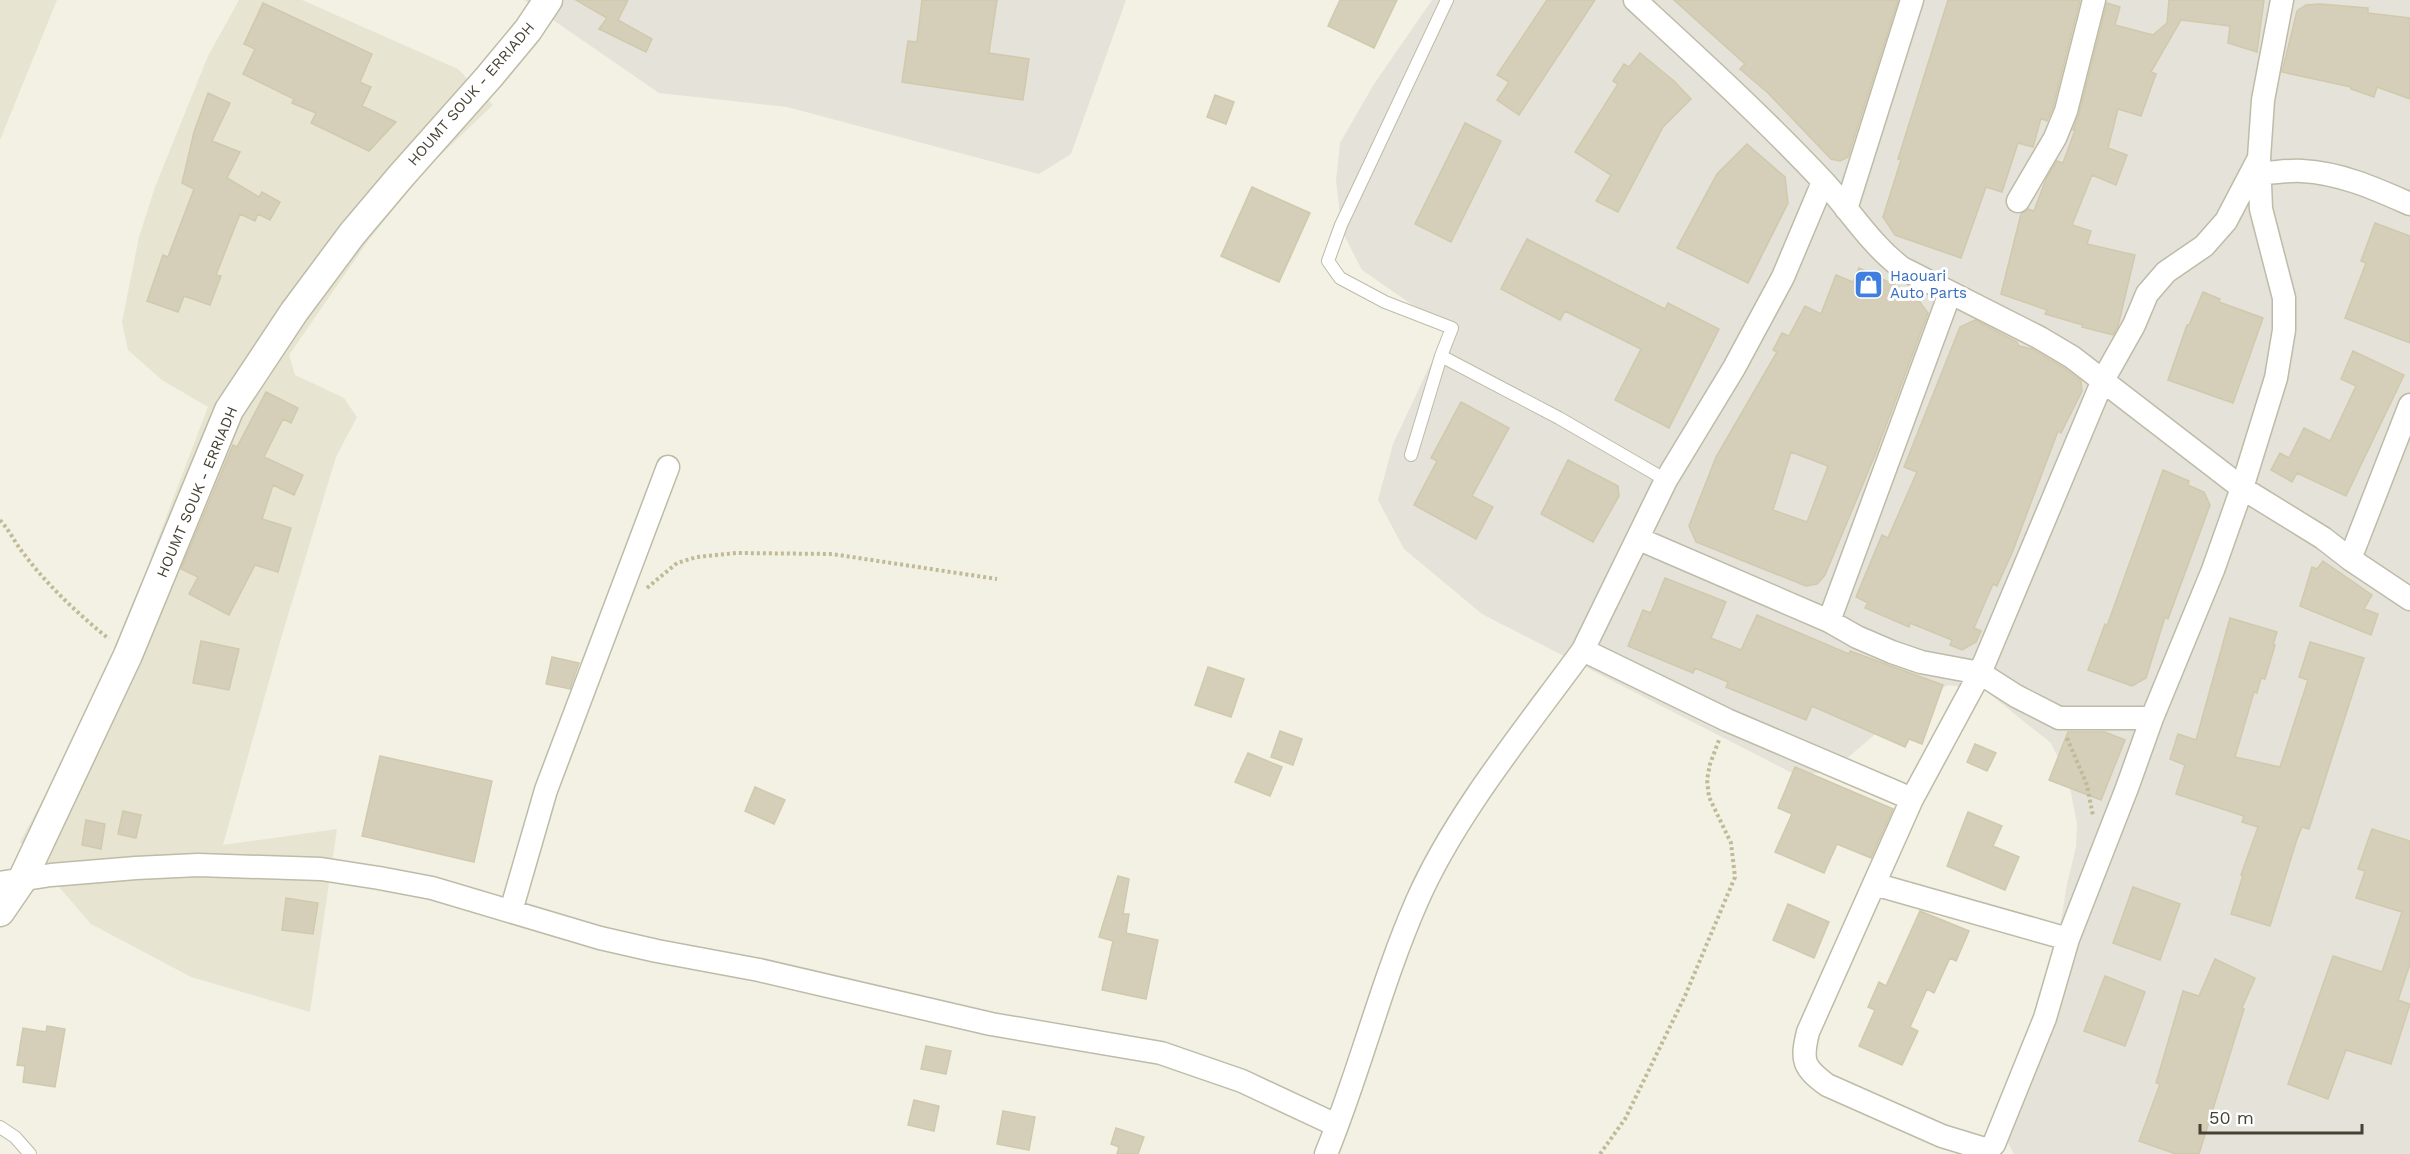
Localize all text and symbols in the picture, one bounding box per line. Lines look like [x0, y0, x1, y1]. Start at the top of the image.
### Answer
street label: HOUMT SOUK - ERRIADH [404, 19, 538, 169]
place label: Haouari Auto Parts [1890, 267, 1967, 302]
shop icon: Haouari Auto Parts [1853, 269, 1885, 301]
street label: HOUMT SOUK - ERRIADH [153, 404, 241, 580]
scale bar [2200, 1097, 2362, 1135]
text: 50 m [2209, 1107, 2254, 1128]

